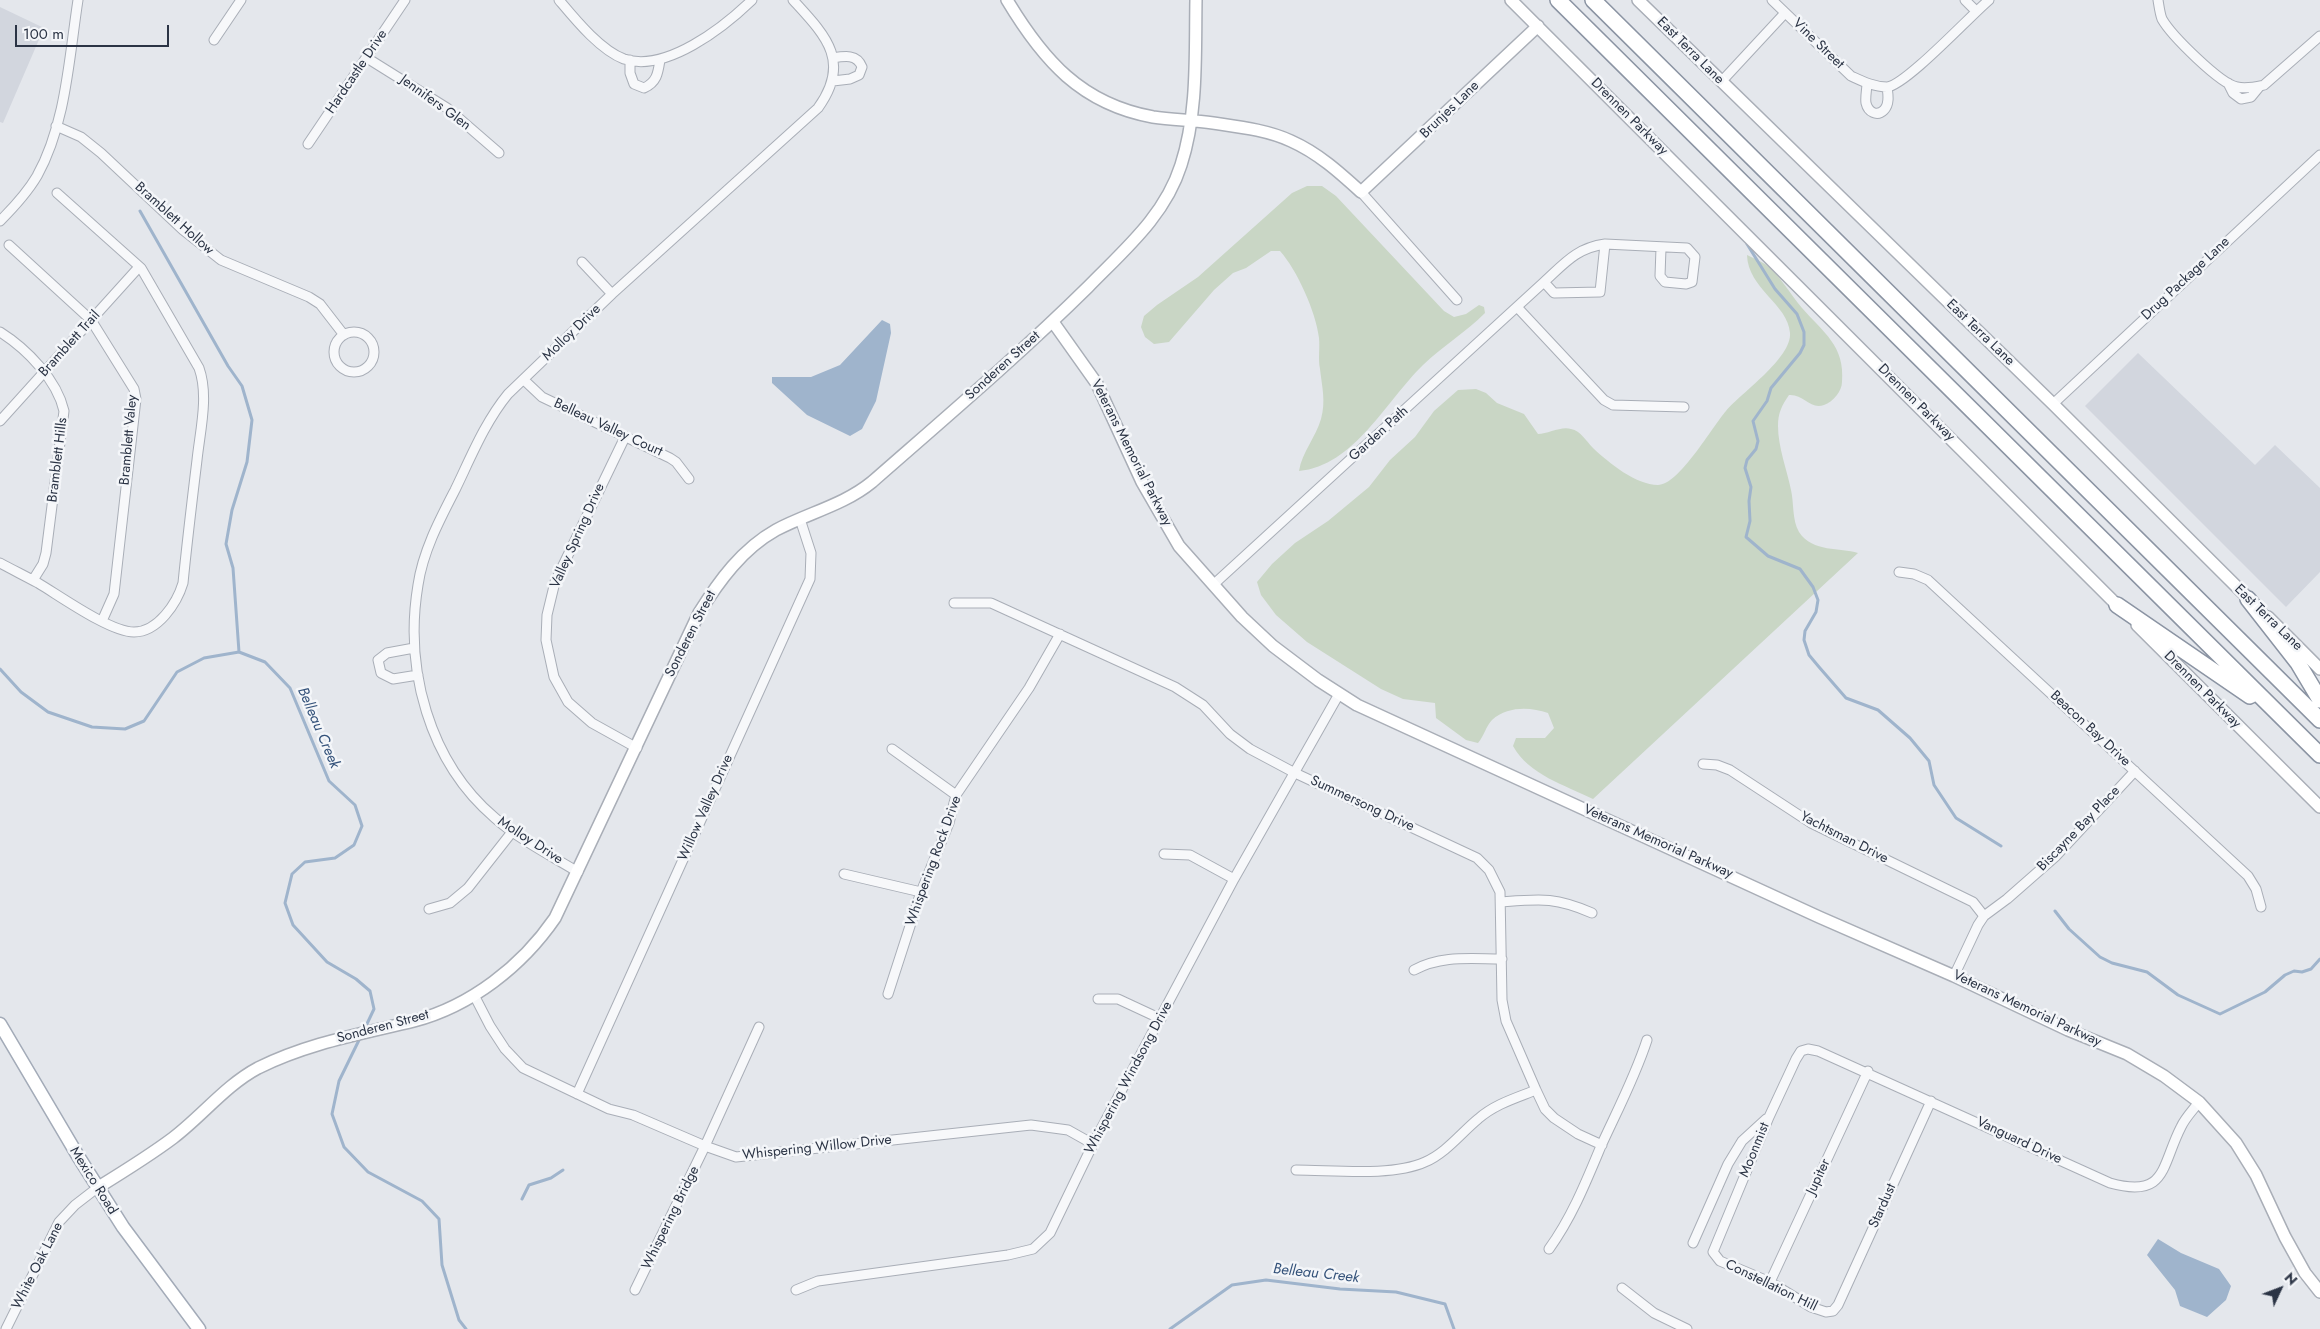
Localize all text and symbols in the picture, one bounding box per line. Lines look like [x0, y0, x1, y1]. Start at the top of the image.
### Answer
street label: East Terra Lane [1653, 14, 1727, 88]
scale bar [18, 15, 171, 47]
street label: Vine Street [1789, 15, 1847, 73]
text: 100 m [23, 23, 64, 45]
street label: Hardcastle Drive [323, 27, 391, 117]
street label: Jennifers Glen [396, 72, 474, 134]
street label: Drennen Parkway [1587, 75, 1671, 159]
street label: Brunjes Lane [1417, 78, 1483, 142]
street label: Bramblett Hollow [131, 179, 217, 259]
street label: Drug Package Lane [2138, 234, 2234, 324]
street label: East Terra Lane [1942, 296, 2018, 370]
street label: Molloy Drive [539, 301, 605, 365]
street label: Bramblett Trail [36, 307, 104, 381]
street label: Sonderen Street [962, 328, 1044, 404]
street label: Drennen Parkway [1874, 361, 1958, 445]
street label: Veterans Memorial Parkway [1087, 377, 1175, 529]
street label: Bramblett Valey [117, 394, 141, 486]
street label: Belleau Valley Court [551, 395, 665, 461]
street label: Garden Path [1346, 403, 1412, 465]
street label: Bramblett Hills [44, 417, 72, 503]
street label: Valley Spring Drive [547, 481, 609, 591]
street label: East Terra Lane [2230, 581, 2306, 655]
street label: Sonderen Street [662, 588, 720, 680]
street label: Drennen Parkway [2160, 648, 2244, 732]
water label: Belleau Creek [293, 685, 343, 771]
street label: Beacon Bay Drive [2046, 688, 2134, 770]
street label: Willow Valley Drive [675, 752, 737, 864]
street label: Summersong Drive [1307, 773, 1417, 835]
street label: Biscayne Bay Place [2034, 783, 2124, 875]
street label: Whispering Rock Drive [903, 794, 965, 928]
street label: Veterans Memorial Parkway [1581, 801, 1735, 883]
street label: Yachtsman Drive [1797, 809, 1891, 867]
street label: Molloy Drive [494, 814, 566, 868]
street label: Veterans Memorial Parkway [1950, 967, 2104, 1051]
street label: Whispering Windsong Drive [1082, 999, 1176, 1157]
street label: Sonderen Street [335, 1007, 431, 1047]
street label: Vanguard Drive [1974, 1114, 2064, 1168]
street label: Moonmist [1736, 1120, 1774, 1180]
street label: Whispering Willow Drive [742, 1132, 892, 1164]
street label: Mexico Road [66, 1144, 120, 1218]
street label: Jupiter [1803, 1156, 1835, 1198]
street label: Whispering Bridge [639, 1164, 703, 1272]
street label: Stardust [1866, 1181, 1900, 1231]
street label: White Oak Lane [9, 1220, 67, 1312]
street label: Constellation Hill [1722, 1256, 1820, 1316]
water label: Belleau Creek [1272, 1261, 1360, 1287]
north arrow [2255, 1264, 2305, 1314]
text: N [2280, 1268, 2302, 1290]

